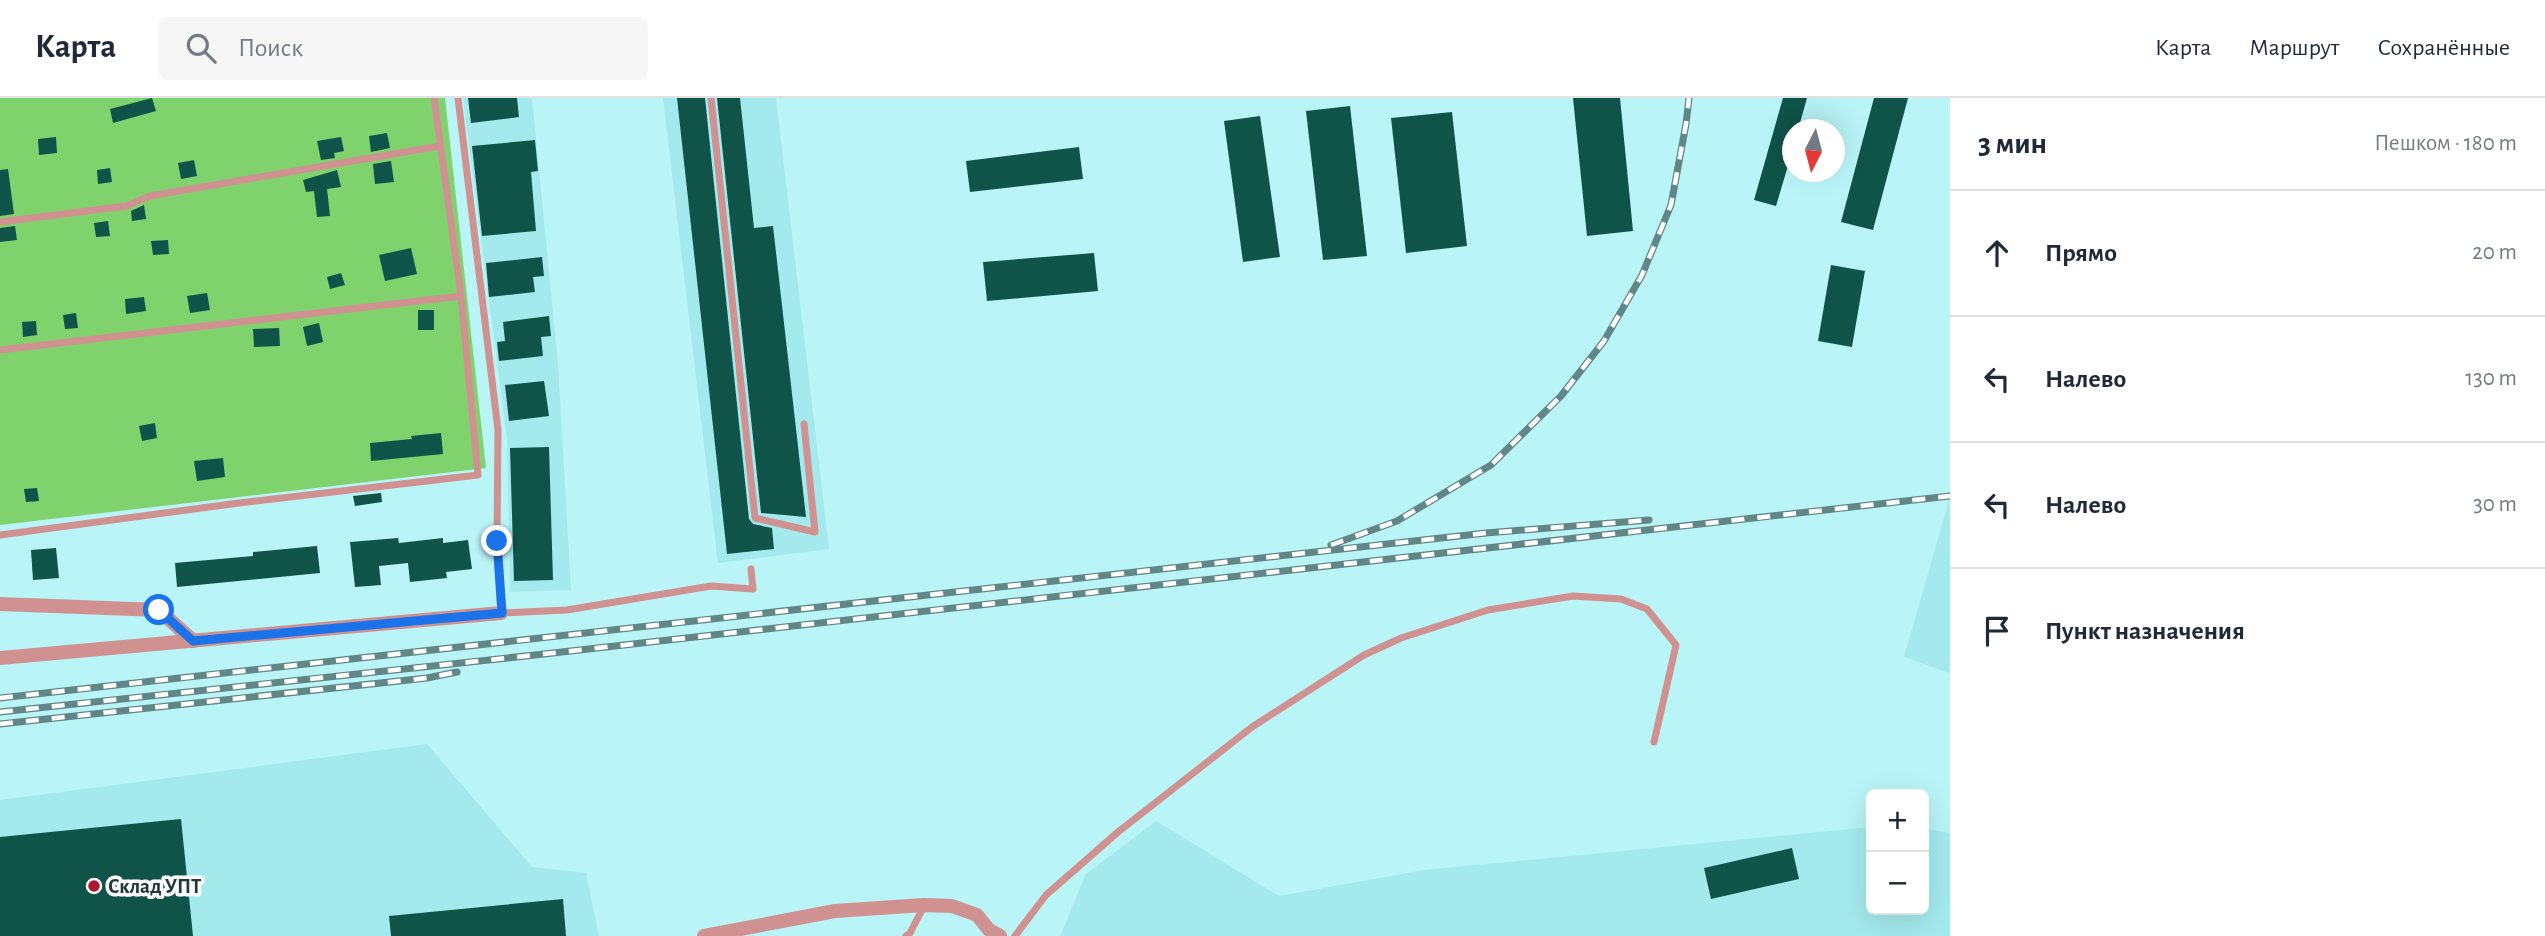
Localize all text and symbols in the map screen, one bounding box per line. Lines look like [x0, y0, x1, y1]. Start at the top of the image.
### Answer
search box [158, 17, 648, 80]
icon: search [182, 29, 220, 67]
text: Карта [35, 31, 116, 64]
text: Поиск [238, 35, 303, 61]
text: Карта [2155, 36, 2211, 60]
text: Маршрут [2249, 36, 2339, 60]
text: Сохранённые [2377, 36, 2510, 60]
north arrow [1782, 119, 1845, 182]
text: 3 мин [1978, 129, 2047, 159]
text: Пешком · 180 m [2374, 132, 2517, 155]
icon: ahead [1978, 234, 2016, 272]
text: Прямо [2045, 240, 2117, 266]
text: 20 m [2472, 241, 2517, 264]
icon: left [1978, 360, 2016, 398]
text: Налево [2045, 366, 2126, 392]
text: 130 m [2465, 367, 2517, 390]
icon: left [1978, 486, 2016, 524]
text: Налево [2045, 492, 2126, 518]
text: 30 m [2473, 493, 2517, 516]
route end [481, 525, 512, 556]
route start [143, 594, 174, 625]
icon: arrive [1978, 612, 2016, 650]
text: Пункт назначения [2045, 618, 2245, 644]
map controls [1866, 789, 1929, 915]
button: + [1866, 789, 1929, 852]
button: − [1866, 852, 1929, 915]
place label: Склад УПТ [108, 876, 202, 897]
marker: Склад УПТ [86, 878, 102, 894]

